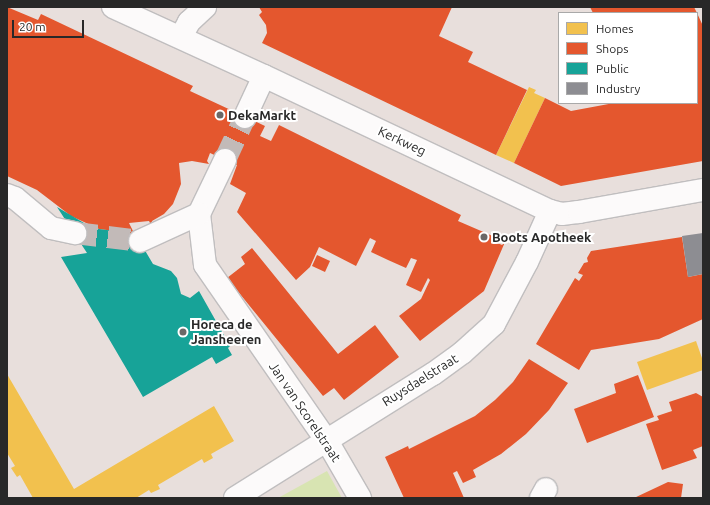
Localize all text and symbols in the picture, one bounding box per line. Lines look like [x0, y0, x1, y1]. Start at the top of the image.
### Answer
scale bar [14, 12, 86, 38]
legend [558, 12, 698, 104]
text: 20 m [19, 20, 46, 33]
text: Homes [596, 22, 634, 35]
text: Shops [596, 42, 628, 55]
text: Public [596, 62, 629, 75]
text: Industry [596, 82, 640, 95]
place label: DekaMarkt [228, 107, 296, 123]
marker: DekaMarkt [215, 110, 225, 120]
street label: Kerkweg [376, 123, 428, 159]
place label: Boots Apotheek [492, 229, 591, 245]
marker: Boots Apotheek [479, 232, 489, 242]
place label: Horeca de Jansheeren [191, 317, 261, 348]
marker: Horeca de Jansheeren [178, 327, 188, 337]
street label: Ruysdaelstraat [379, 350, 461, 410]
street label: Jan van Scorelstraat [266, 359, 344, 465]

